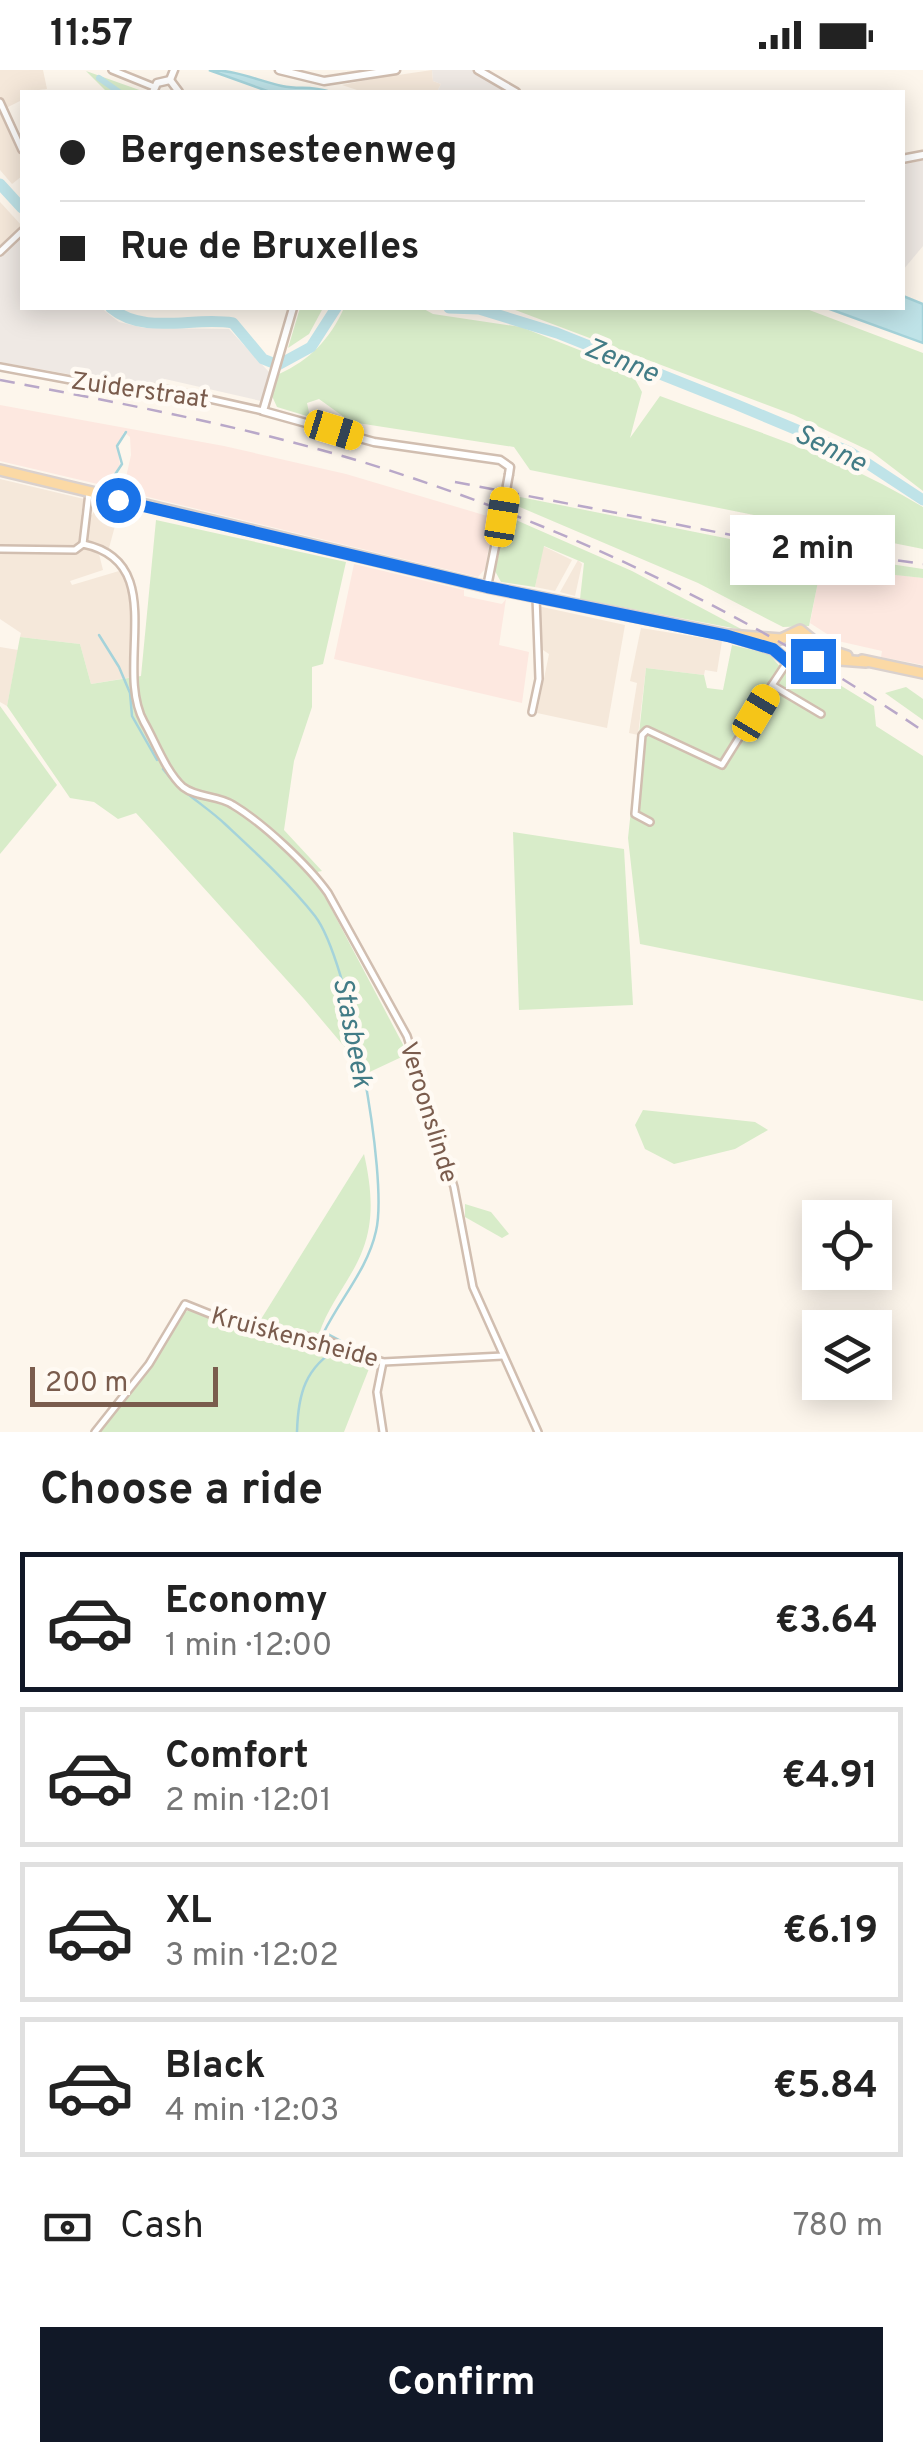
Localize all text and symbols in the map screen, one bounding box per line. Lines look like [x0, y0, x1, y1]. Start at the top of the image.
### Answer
text: 11:57 [50, 11, 133, 60]
text: Bergensesteenweg [120, 128, 458, 177]
text: Rue de Bruxelles [120, 224, 419, 273]
water label: Zenne [579, 331, 664, 393]
street label: Zuiderstraat [69, 366, 210, 417]
car [301, 407, 367, 453]
water label: Senne [788, 417, 872, 483]
route start [96, 478, 141, 523]
car [482, 485, 522, 549]
callout: 2 min [730, 516, 896, 586]
text: 2 min [771, 530, 854, 570]
route end [791, 639, 836, 684]
car [728, 680, 784, 746]
water label: Stasbeek [323, 975, 380, 1091]
street label: Veroonslinde [391, 1039, 464, 1187]
map controls [802, 1200, 892, 1400]
button: locate [802, 1200, 892, 1290]
street label: Kruiskensheide [207, 1301, 381, 1377]
button: layers [802, 1310, 892, 1400]
scale bar [30, 1362, 218, 1406]
text: 200 m [45, 1366, 128, 1402]
text: Choose a ride [40, 1463, 323, 1520]
icon: car [45, 1577, 135, 1667]
text: Economy [165, 1578, 327, 1627]
text: €3.64 [775, 1598, 878, 1647]
text: 1 min · 12:00 [165, 1627, 332, 1667]
icon: car [45, 1732, 135, 1822]
text: Comfort [165, 1733, 309, 1782]
text: €4.91 [782, 1753, 878, 1802]
text: 2 min · 12:01 [165, 1782, 332, 1822]
icon: car [45, 1887, 135, 1977]
text: XL [165, 1888, 212, 1937]
text: €6.19 [783, 1908, 878, 1957]
text: 3 min · 12:02 [165, 1937, 339, 1977]
icon: car [45, 2042, 135, 2132]
text: Black [165, 2043, 265, 2092]
text: €5.84 [773, 2063, 878, 2112]
text: 4 min · 12:03 [165, 2092, 339, 2132]
icon: cash [40, 2200, 95, 2255]
text: Cash [120, 2203, 204, 2252]
text: 780 m [793, 2207, 883, 2247]
button: Confirm [40, 2327, 883, 2442]

